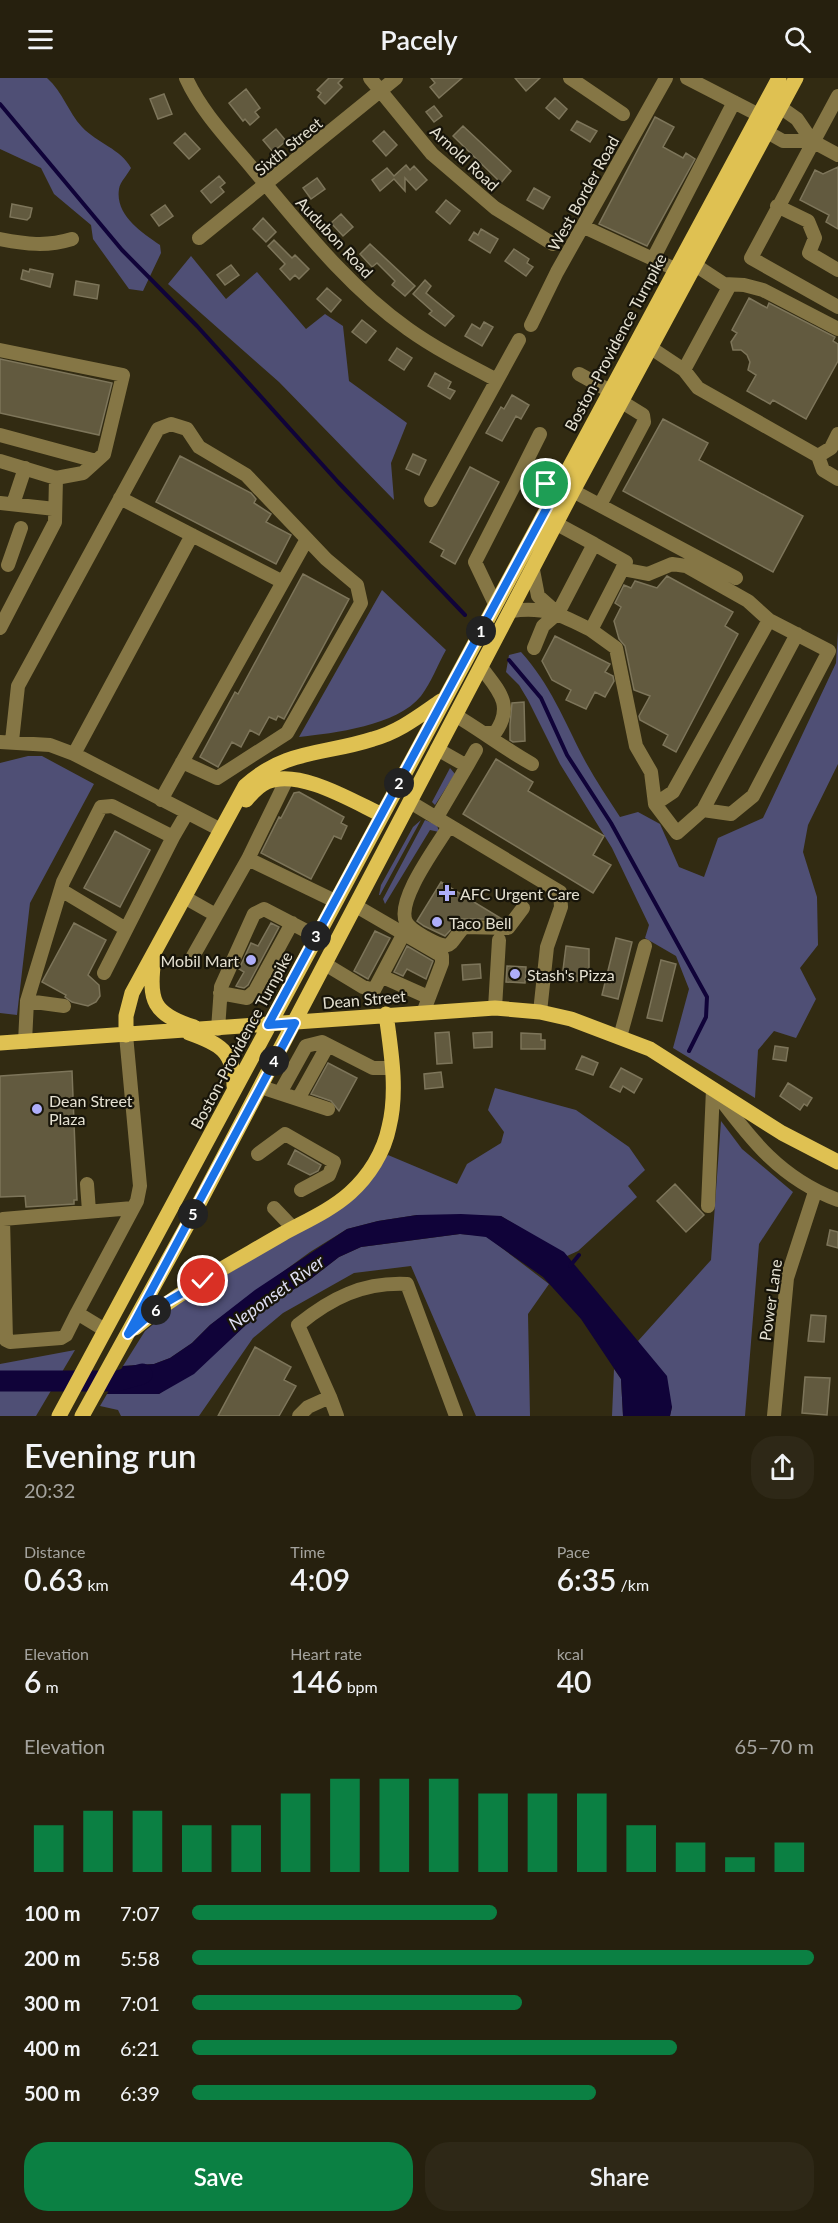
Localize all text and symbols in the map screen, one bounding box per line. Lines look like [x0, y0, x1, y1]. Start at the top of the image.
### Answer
icon: menu [24, 23, 57, 56]
text: Pacely [380, 23, 458, 56]
icon: search [781, 23, 814, 56]
street label: Sixth Street [250, 113, 326, 179]
street label: Arnold Road [427, 121, 503, 195]
street label: West Border Road [544, 132, 622, 254]
street label: Audubon Road [293, 192, 377, 282]
street label: Boston-Providence Turnpike [560, 250, 670, 434]
pin [520, 458, 571, 509]
icon: arrive [529, 467, 562, 500]
pin: 1 [466, 616, 496, 646]
text: 1 [476, 621, 486, 640]
pin: 2 [384, 768, 414, 798]
text: 2 [394, 773, 404, 792]
marker: AFC Urgent Care [438, 884, 456, 902]
place label: AFC Urgent Care [460, 884, 580, 903]
place label: Taco Bell [449, 913, 511, 932]
marker: Taco Bell [430, 915, 444, 929]
pin: 3 [301, 921, 331, 951]
text: 3 [311, 926, 321, 945]
street label: Boston-Providence Turnpike [186, 948, 296, 1132]
place label: Mobil Mart [161, 951, 239, 970]
marker: Mobil Mart [244, 953, 258, 967]
place label: Stash's Pizza [527, 965, 615, 984]
marker: Stash's Pizza [508, 967, 522, 981]
street label: Dean Street [322, 986, 407, 1012]
pin: 4 [259, 1046, 289, 1076]
text: 4 [269, 1051, 279, 1070]
place label: Dean Street Plaza [49, 1091, 133, 1128]
marker: Dean Street Plaza [30, 1102, 44, 1116]
pin: 5 [178, 1199, 208, 1229]
text: 5 [188, 1204, 198, 1223]
water label: Neponset River [224, 1249, 329, 1334]
pin [177, 1255, 228, 1306]
street label: Power Lane [755, 1258, 785, 1342]
icon: check [186, 1264, 219, 1297]
pin: 6 [141, 1295, 171, 1325]
text: 6 [151, 1300, 161, 1319]
text: Evening run [24, 1435, 197, 1475]
button: share [751, 1436, 814, 1499]
text: 20:32 [24, 1478, 75, 1502]
text: Distance [24, 1542, 85, 1561]
text: Time [290, 1542, 325, 1561]
text: Pace [557, 1542, 590, 1561]
text: 0.63 [24, 1561, 83, 1597]
text: 4:09 [290, 1561, 350, 1597]
text: 6:35 [557, 1561, 616, 1597]
text: km [83, 1575, 109, 1594]
text: /km [616, 1575, 649, 1594]
text: Elevation [24, 1644, 89, 1663]
text: Heart rate [290, 1644, 362, 1663]
text: kcal [557, 1644, 584, 1663]
text: 6 [24, 1663, 41, 1699]
text: 146 [290, 1663, 343, 1699]
text: 40 [557, 1663, 591, 1699]
text: m [41, 1677, 59, 1696]
text: bpm [343, 1677, 378, 1696]
text: Elevation [24, 1734, 105, 1758]
text: 65–70 m [734, 1734, 814, 1758]
text: 100 m [24, 1901, 80, 1925]
text: 7:07 [120, 1901, 160, 1925]
text: 200 m [24, 1946, 80, 1970]
text: 5:58 [120, 1946, 160, 1970]
text: 300 m [24, 1991, 80, 2015]
text: 7:01 [120, 1991, 160, 2015]
text: 400 m [24, 2036, 80, 2060]
text: 6:21 [120, 2036, 160, 2060]
text: 500 m [24, 2081, 80, 2105]
text: 6:39 [120, 2081, 160, 2105]
button: Save [24, 2142, 413, 2211]
button: Share [425, 2142, 814, 2211]

